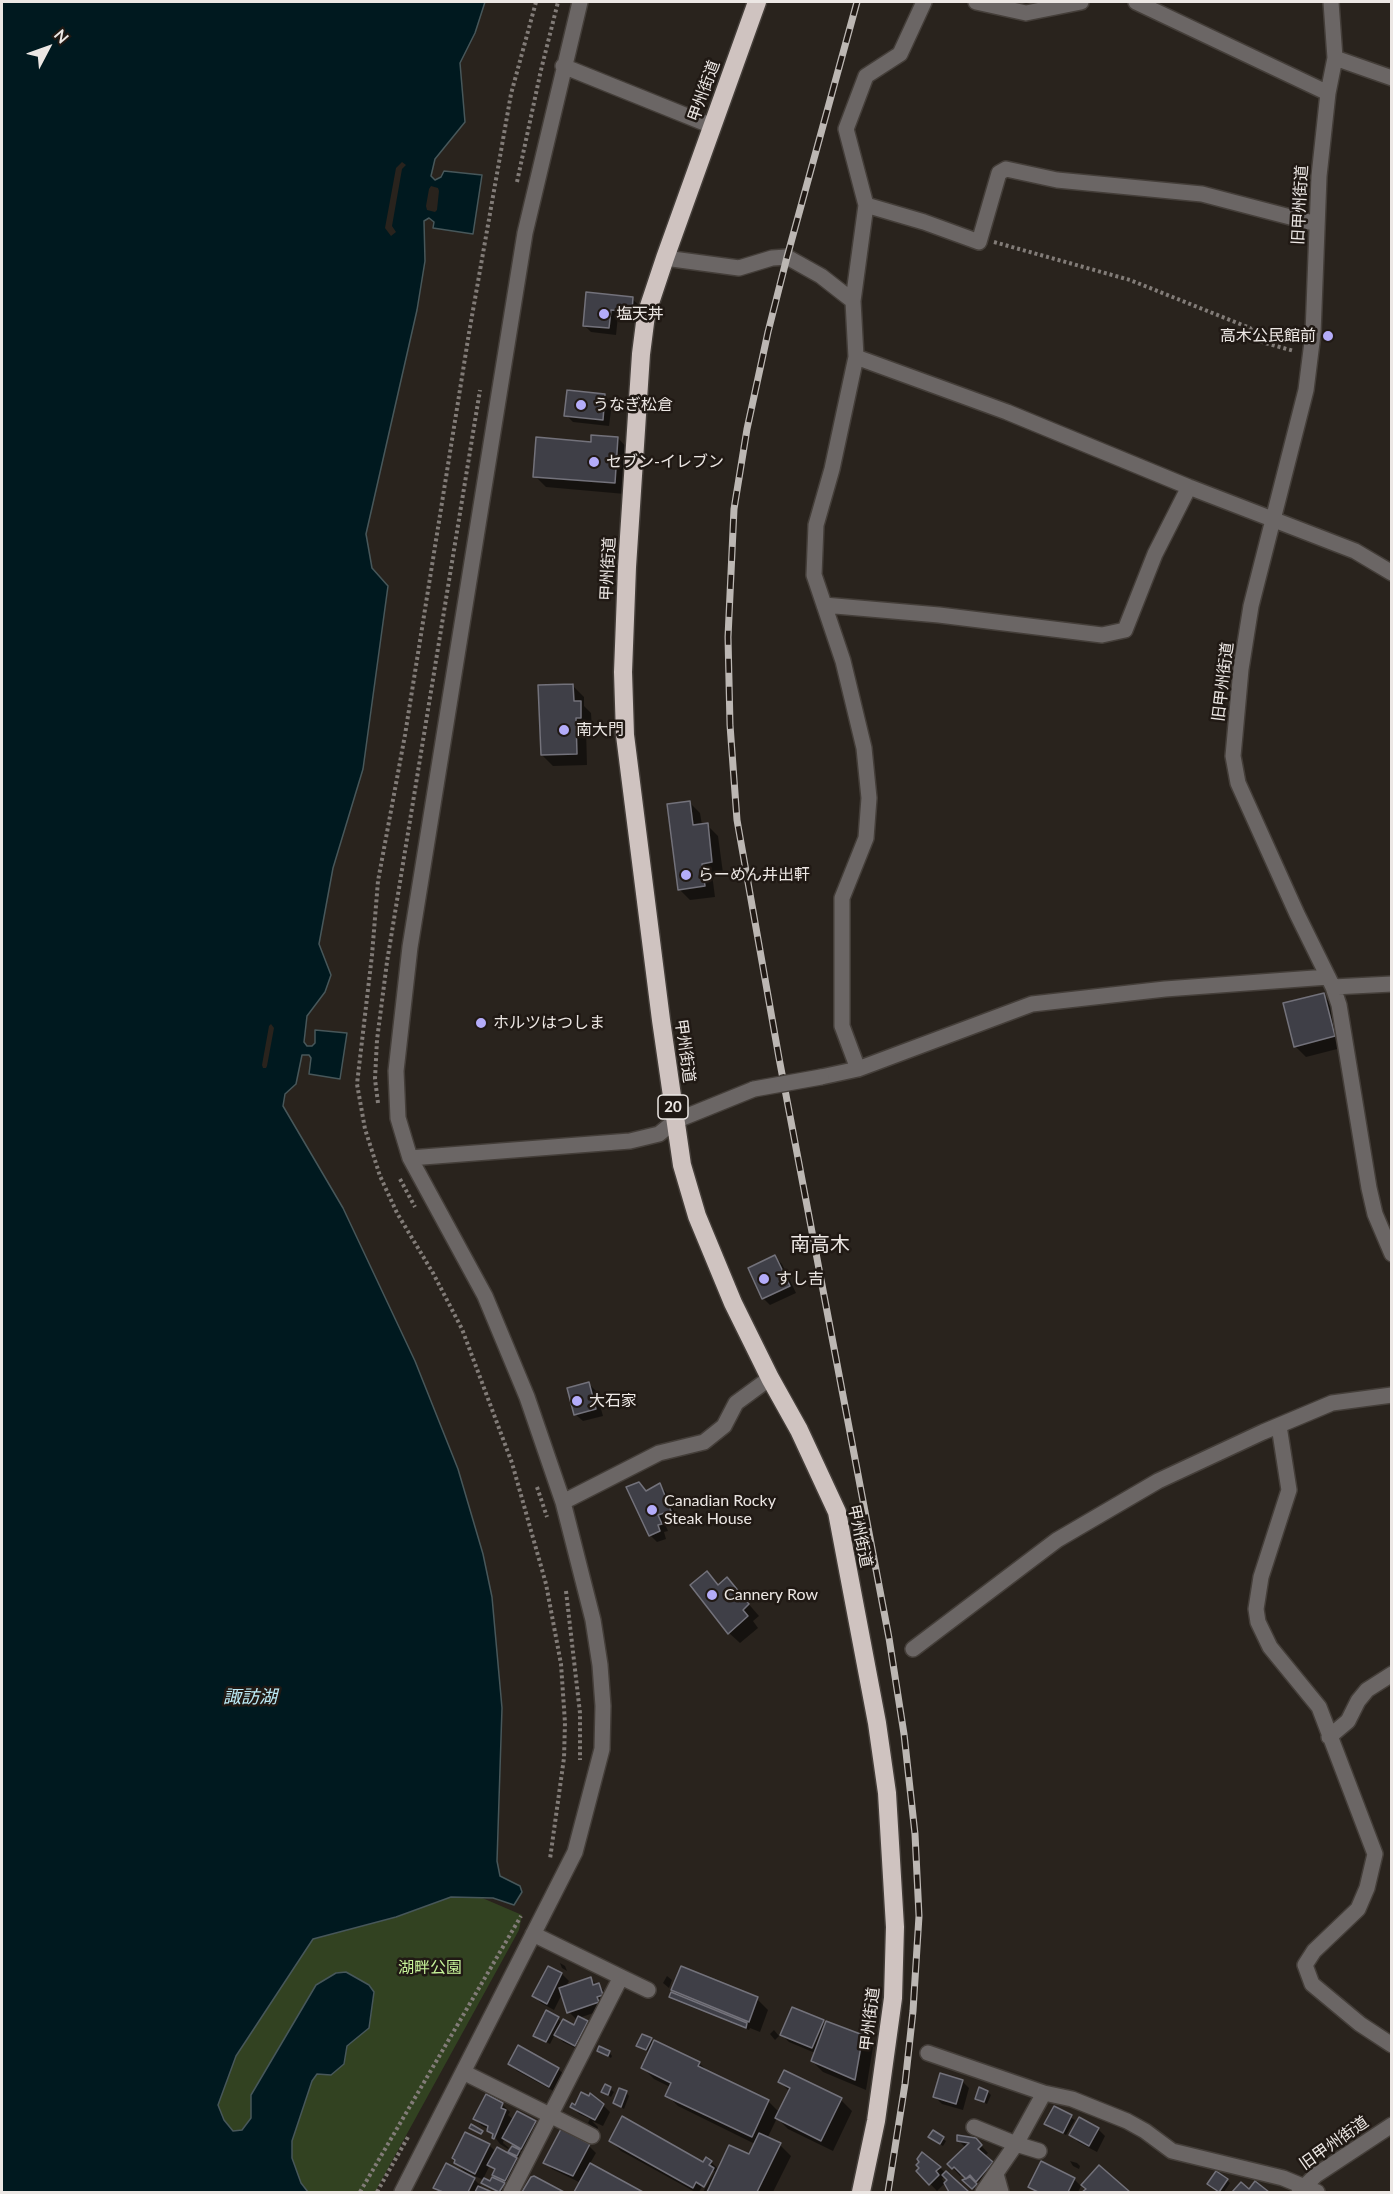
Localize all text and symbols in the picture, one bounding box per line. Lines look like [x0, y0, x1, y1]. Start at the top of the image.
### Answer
north arrow [18, 18, 78, 78]
text: N [51, 25, 73, 47]
street label: 甲州街道 [684, 58, 724, 124]
street label: 旧甲州街道 [1288, 165, 1312, 245]
place label: 塩天丼 [616, 304, 664, 324]
marker: 塩天丼 [597, 307, 611, 321]
place label: 高木公民館前 [1220, 326, 1316, 346]
marker: 高木公民館前 [1321, 329, 1335, 343]
place label: うなぎ松倉 [593, 395, 673, 415]
marker: うなぎ松倉 [574, 398, 588, 412]
place label: セブン-イレブン [606, 452, 724, 472]
marker: セブン-イレブン [587, 455, 601, 469]
street label: 甲州街道 [597, 537, 619, 601]
street label: 旧甲州街道 [1209, 641, 1237, 723]
place label: 南大門 [576, 720, 624, 740]
marker: 南大門 [557, 723, 571, 737]
place label: らーめん井出軒 [698, 865, 810, 885]
marker: らーめん井出軒 [679, 868, 693, 882]
place label: ホルツはつしま [493, 1013, 605, 1033]
marker: ホルツはつしま [474, 1016, 488, 1030]
street label: 甲州街道 [671, 1018, 699, 1084]
road number: 20 [658, 1095, 688, 1119]
district label: 南高木 [790, 1233, 850, 1257]
place label: すし吉 [776, 1269, 824, 1289]
marker: すし吉 [757, 1272, 771, 1286]
place label: 大石家 [589, 1391, 637, 1411]
marker: 大石家 [570, 1394, 584, 1408]
place label: Canadian Rocky Steak House [664, 1491, 776, 1529]
marker: Canadian Rocky Steak House [645, 1503, 659, 1517]
street label: 甲州街道 [844, 1503, 876, 1569]
place label: Cannery Row [724, 1585, 818, 1605]
marker: Cannery Row [705, 1588, 719, 1602]
water label: 諏訪湖 [223, 1686, 277, 1708]
park label: 湖畔公園 [398, 1958, 462, 1978]
street label: 甲州街道 [857, 1986, 883, 2052]
street label: 旧甲州街道 [1296, 2112, 1372, 2174]

